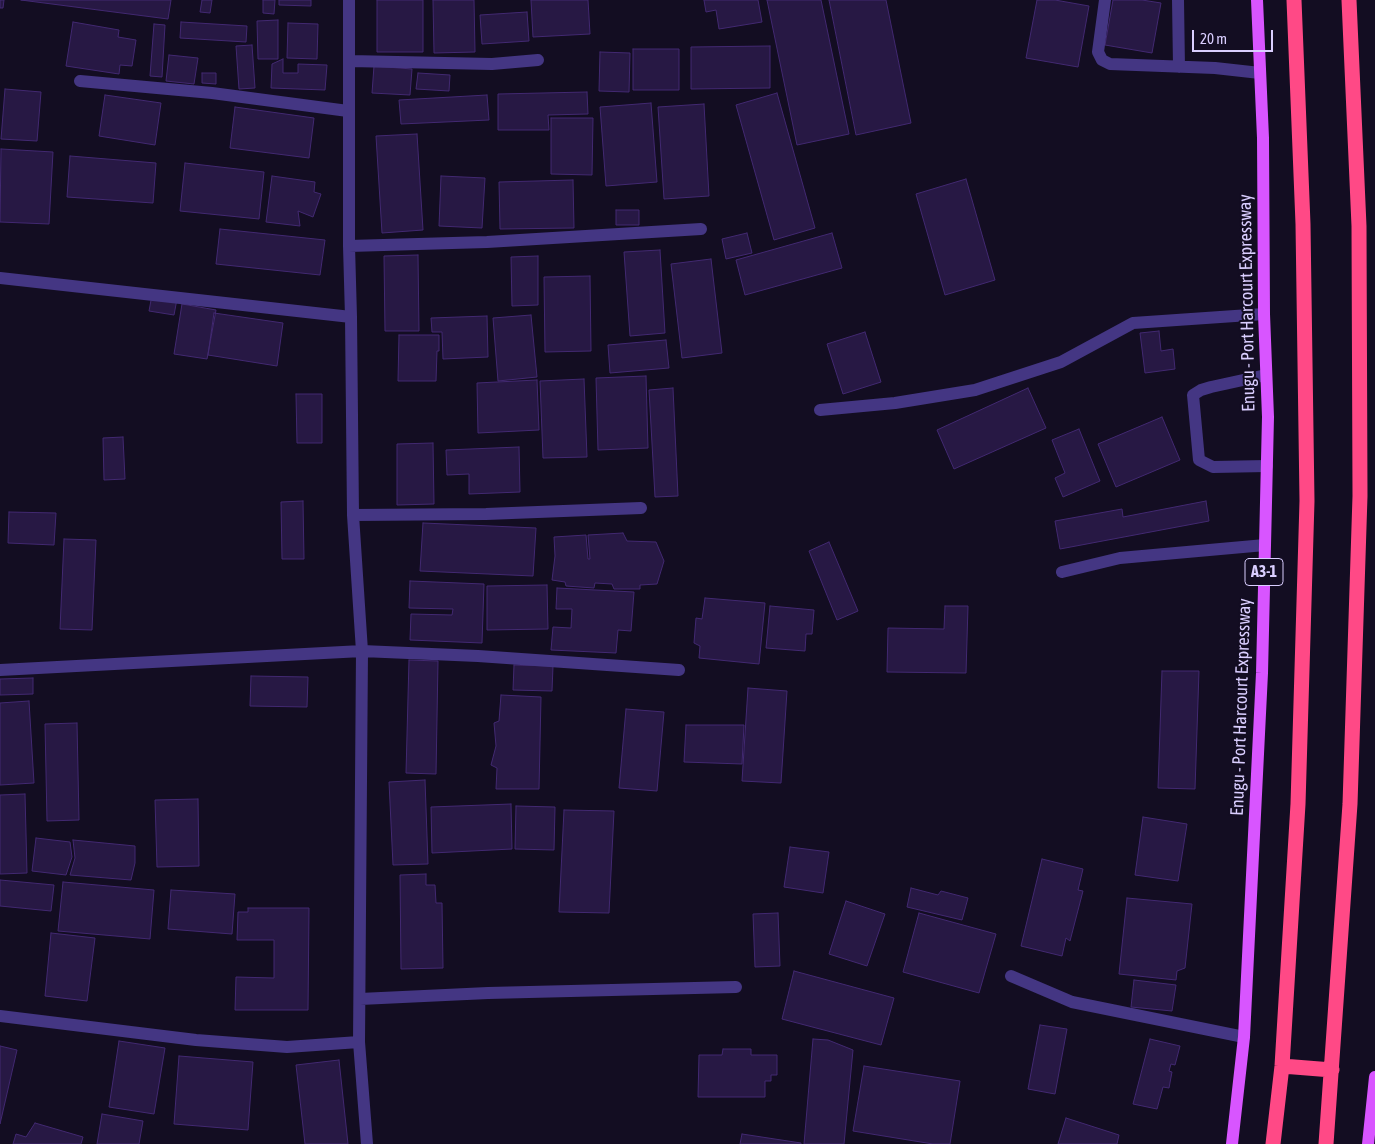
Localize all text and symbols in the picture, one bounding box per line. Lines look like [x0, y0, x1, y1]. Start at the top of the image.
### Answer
scale bar [1195, 20, 1276, 52]
text: 20 m [1200, 30, 1227, 47]
street label: Enugu - Port Harcourt Expressway [1234, 194, 1260, 412]
road number: A3-1 [1245, 558, 1283, 586]
street label: Enugu - Port Harcourt Expressway [1226, 598, 1256, 816]

